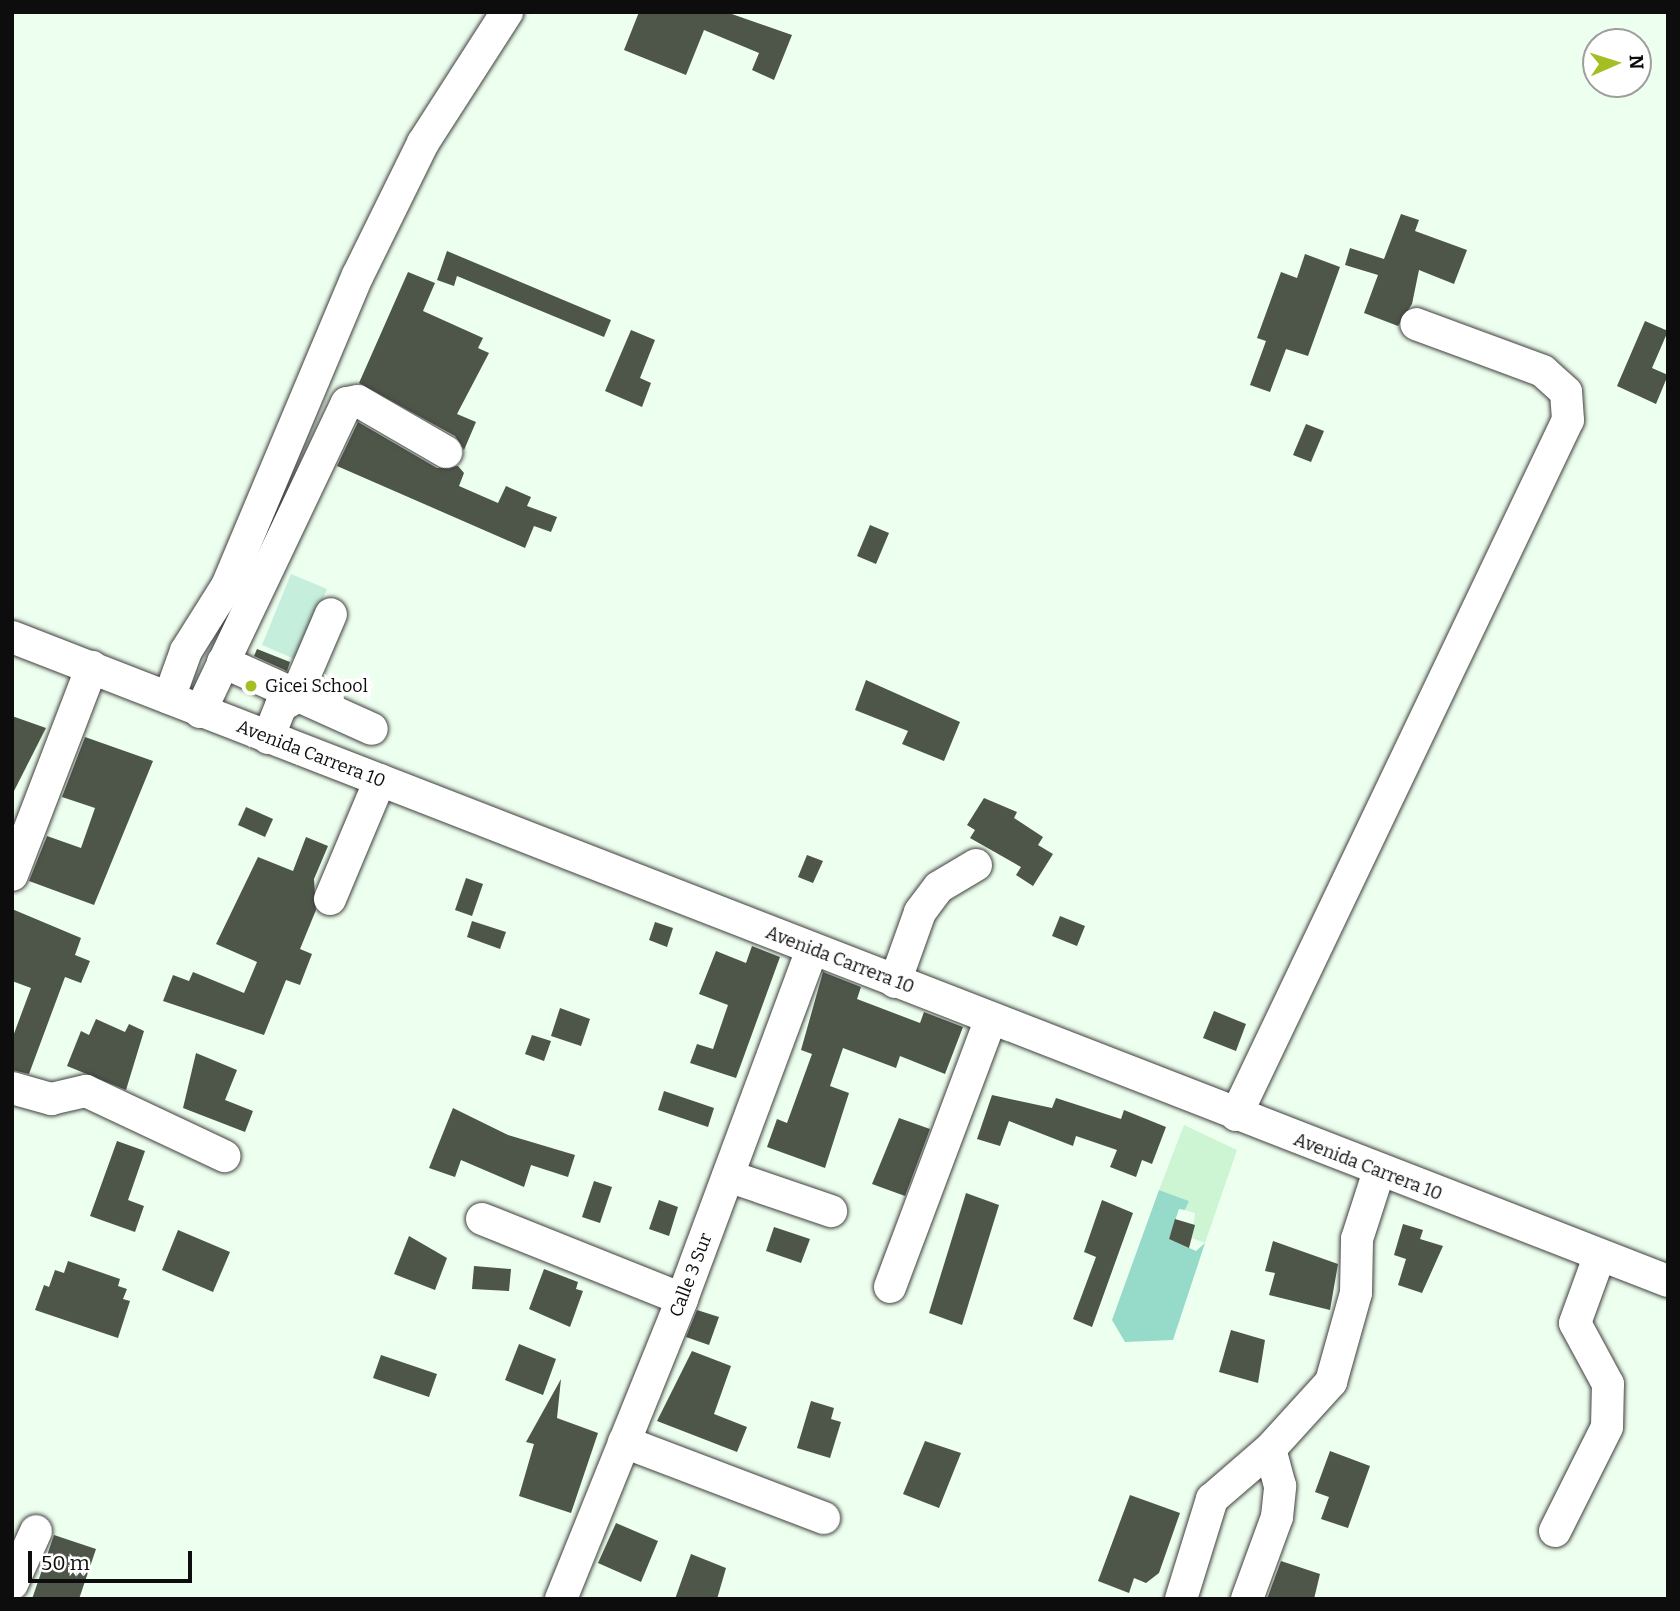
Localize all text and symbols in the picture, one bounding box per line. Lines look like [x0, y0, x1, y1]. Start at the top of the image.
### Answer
north arrow [1582, 28, 1652, 98]
text: N [1625, 54, 1648, 70]
place label: Gicei School [265, 675, 368, 697]
marker: Gicei School [243, 678, 259, 694]
street label: Avenida Carrera 10 [234, 716, 388, 792]
street label: Avenida Carrera 10 [763, 922, 917, 998]
street label: Avenida Carrera 10 [1291, 1129, 1445, 1205]
street label: Calle 3 Sur [665, 1230, 717, 1320]
scale bar [32, 1538, 196, 1582]
text: 50 m [41, 1550, 90, 1576]

